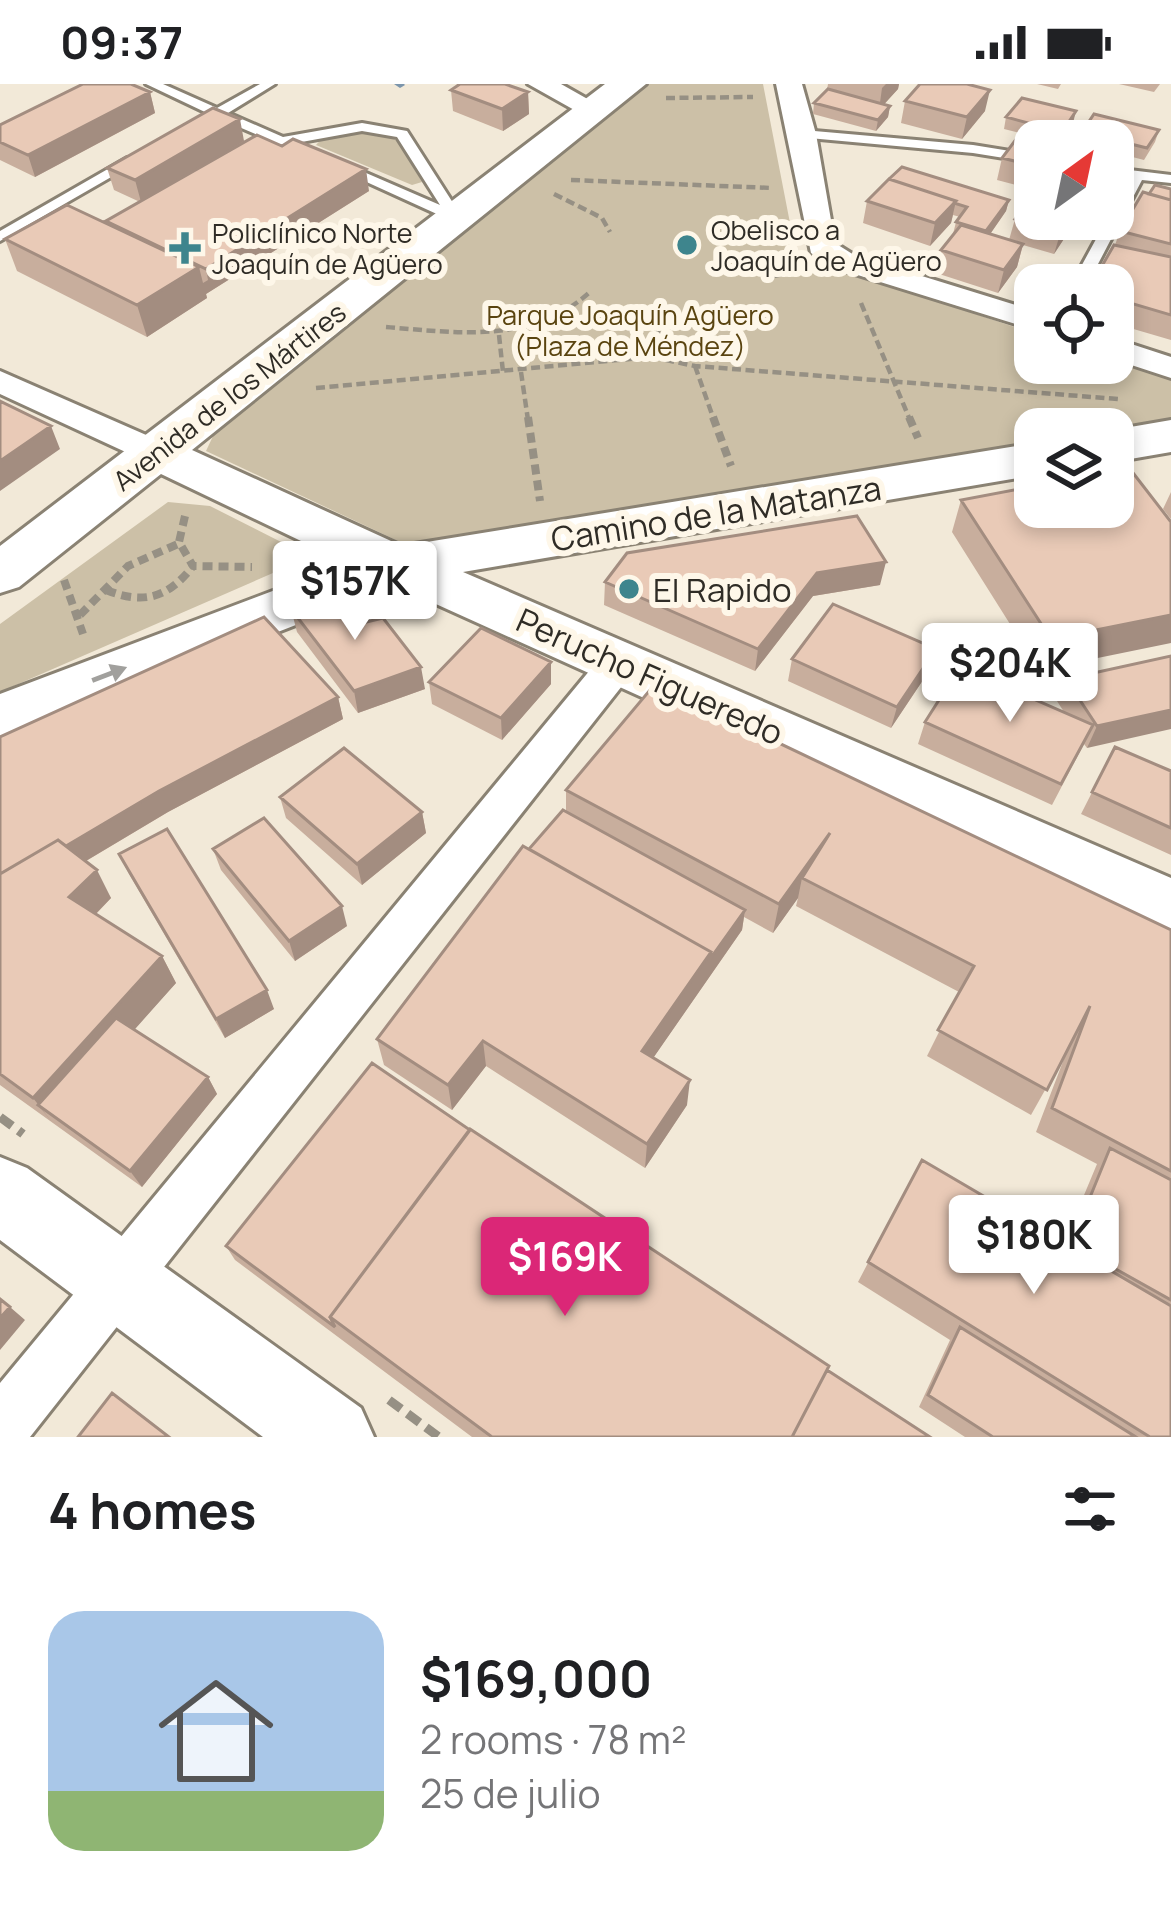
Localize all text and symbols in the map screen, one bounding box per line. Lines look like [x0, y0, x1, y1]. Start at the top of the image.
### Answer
text: 09:37 [60, 11, 183, 73]
north arrow [1014, 120, 1134, 240]
map controls [1014, 120, 1134, 528]
place label: Obelisco a Joaquín de Agüero [711, 211, 942, 279]
place label: Policlínico Norte Joaquín de Agüero [212, 214, 443, 282]
marker: Policlínico Norte Joaquín de Agüero [169, 232, 201, 264]
marker: Obelisco a Joaquín de Agüero [674, 232, 700, 258]
button: locate [1014, 264, 1134, 384]
street label: Avenida de los Mártires [105, 293, 353, 499]
park label: Parque Joaquín Agüero (Plaza de Méndez) [486, 296, 774, 364]
button: layers [1014, 408, 1134, 528]
street label: Camino de la Matanza [548, 465, 884, 561]
pin: $157K [271, 541, 439, 643]
text: $157K [300, 553, 410, 607]
place label: El Rapido [653, 567, 792, 612]
marker: El Rapido [616, 576, 642, 602]
street label: Perucho Figueredo [510, 597, 790, 755]
pin: $204K [926, 623, 1094, 725]
text: $204K [949, 635, 1071, 689]
one-way arrow [91, 663, 127, 682]
pin: $180K [950, 1195, 1118, 1297]
text: $180K [976, 1207, 1092, 1261]
pin: $169K [481, 1217, 649, 1319]
text: $169K [508, 1229, 622, 1283]
text: 4 homes [48, 1475, 256, 1544]
icon: filters [1057, 1476, 1123, 1542]
text: $169,000 [420, 1643, 652, 1712]
icon: home [144, 1659, 288, 1803]
text: 2 rooms · 78 m² [420, 1712, 687, 1766]
text: 25 de julio [420, 1766, 600, 1820]

